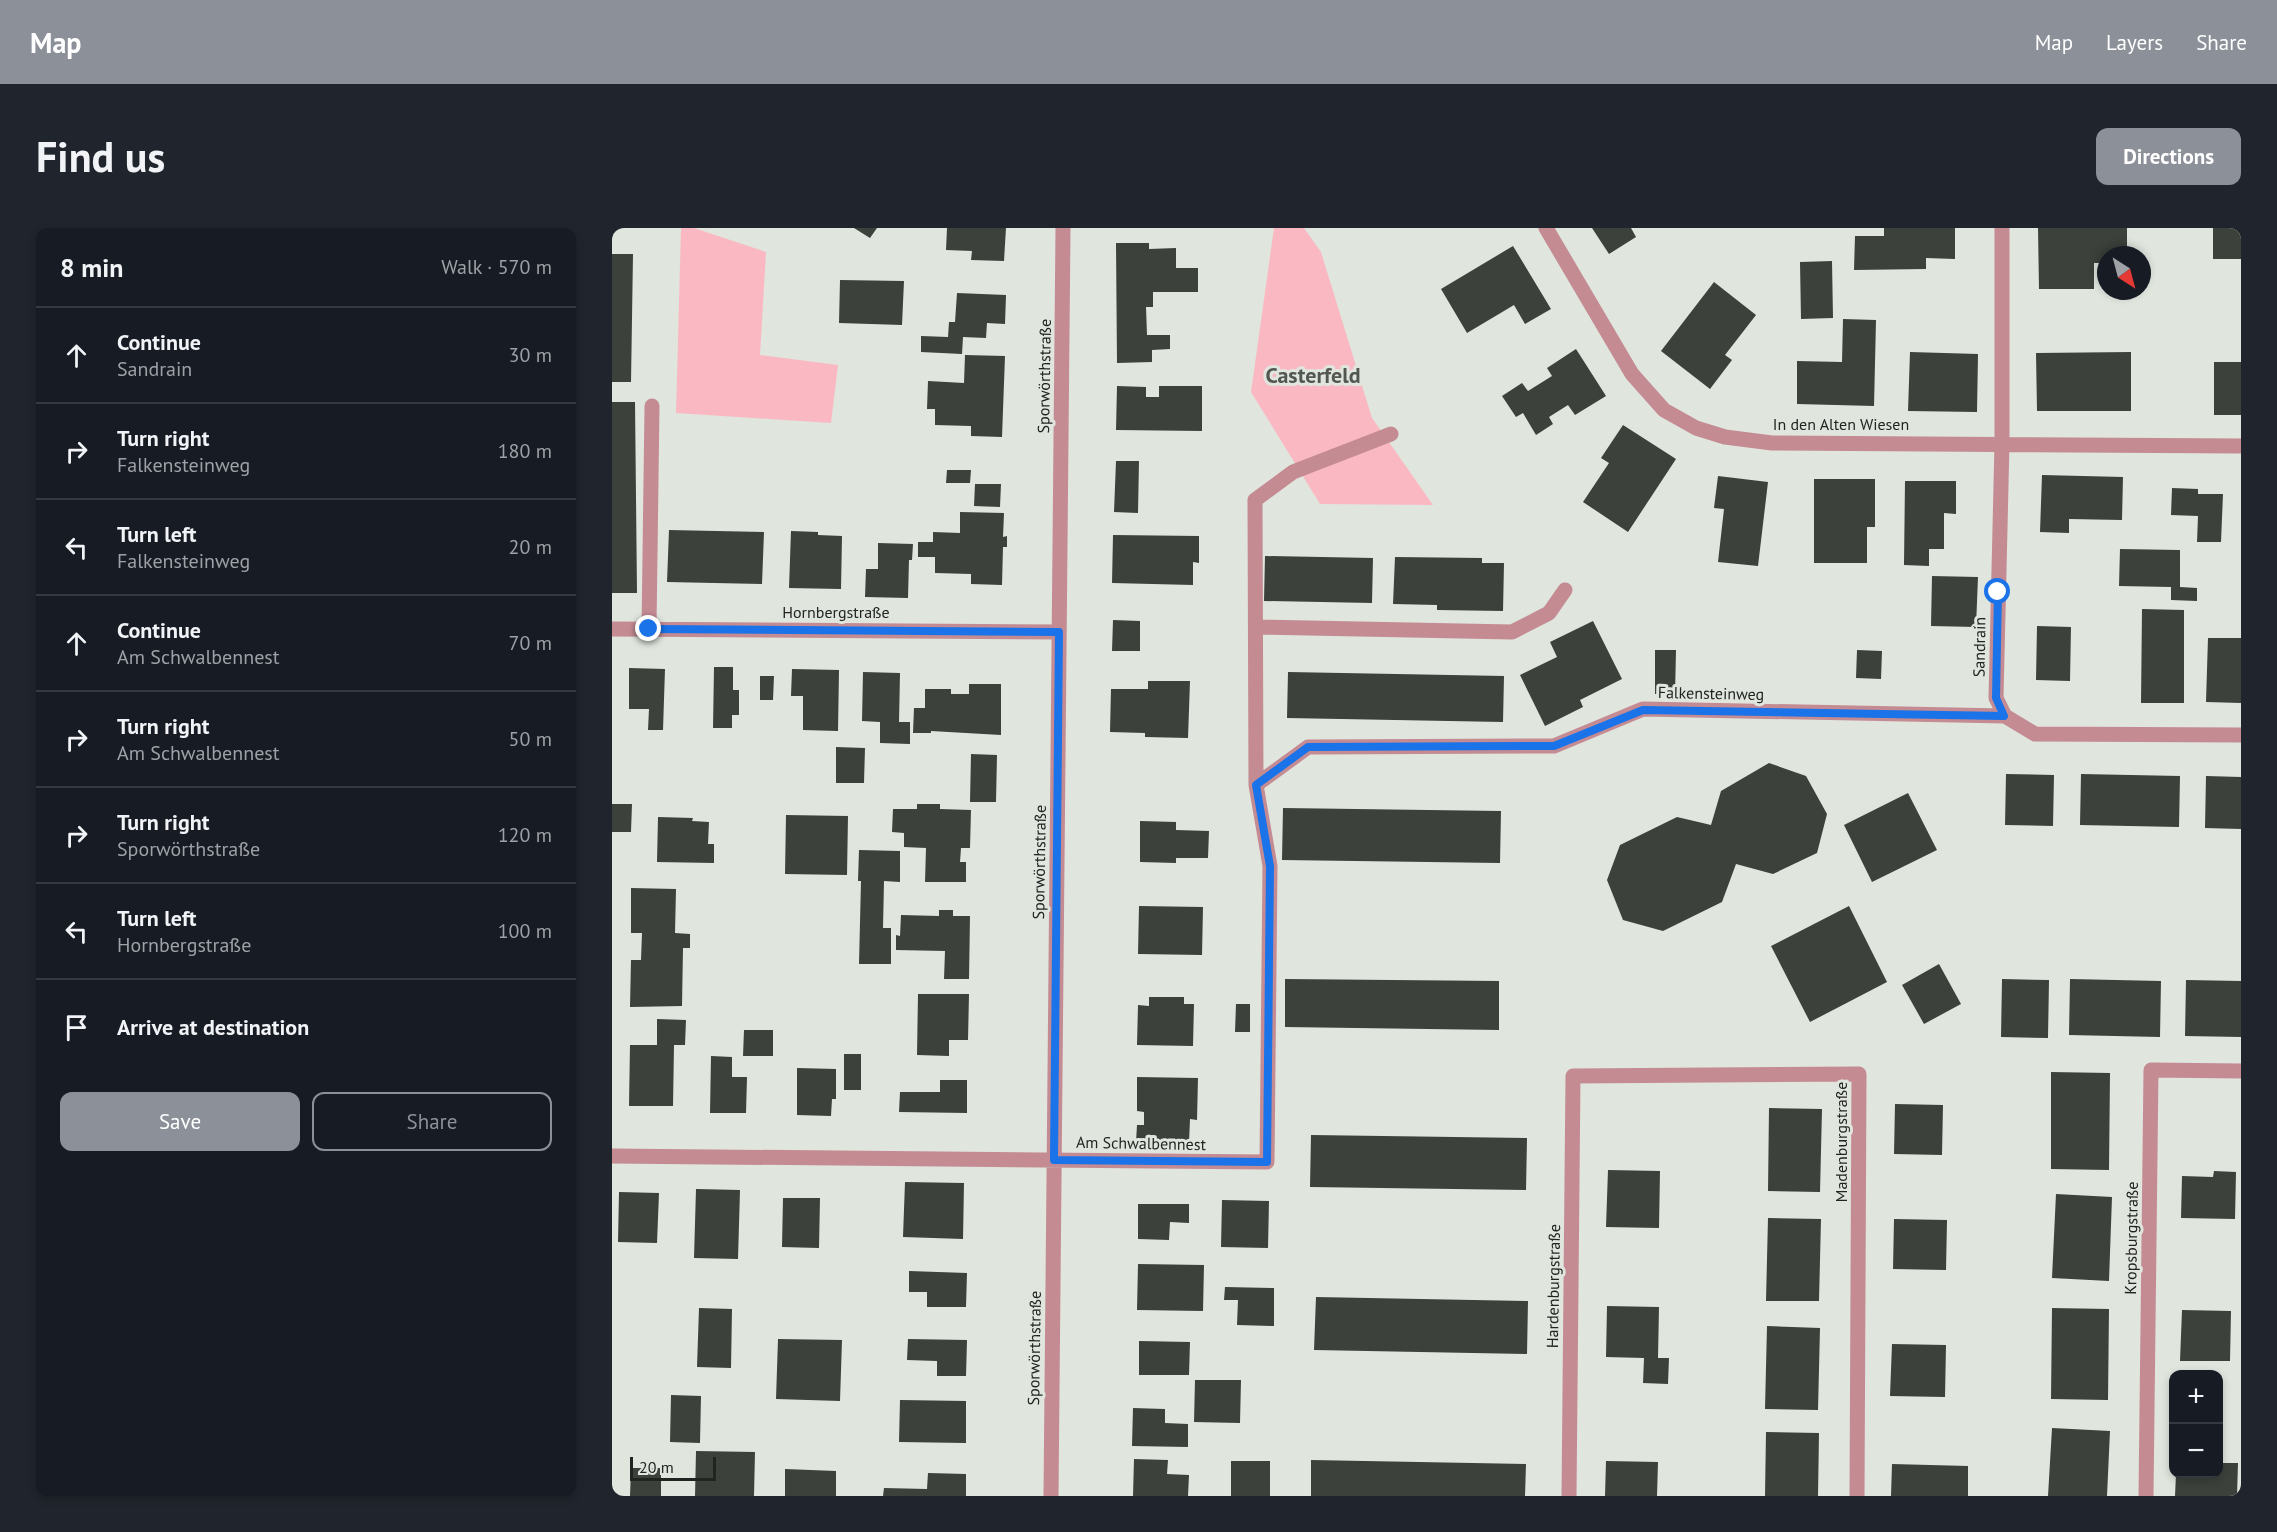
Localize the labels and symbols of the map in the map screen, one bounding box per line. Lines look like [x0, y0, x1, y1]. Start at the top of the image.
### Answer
north arrow [2097, 246, 2151, 300]
street label: Sporwörthstraße [1033, 319, 1055, 433]
district label: Casterfeld [1265, 361, 1361, 389]
street label: In den Alten Wiesen [1773, 414, 1909, 434]
route start [1984, 578, 2010, 604]
street label: Hornbergstraße [782, 602, 890, 622]
route end [635, 615, 661, 641]
street label: Sandrain [1968, 617, 1990, 677]
street label: Falkensteinweg [1658, 682, 1764, 704]
street label: Sporwörthstraße [1028, 805, 1050, 919]
street label: Madenburgstraße [1831, 1082, 1851, 1202]
street label: Am Schwalbennest [1076, 1132, 1207, 1154]
street label: Kropsburgstraße [2120, 1181, 2142, 1295]
street label: Hardenburgstraße [1542, 1224, 1564, 1348]
street label: Sporwörthstraße [1023, 1291, 1045, 1405]
scale bar [630, 1454, 716, 1482]

